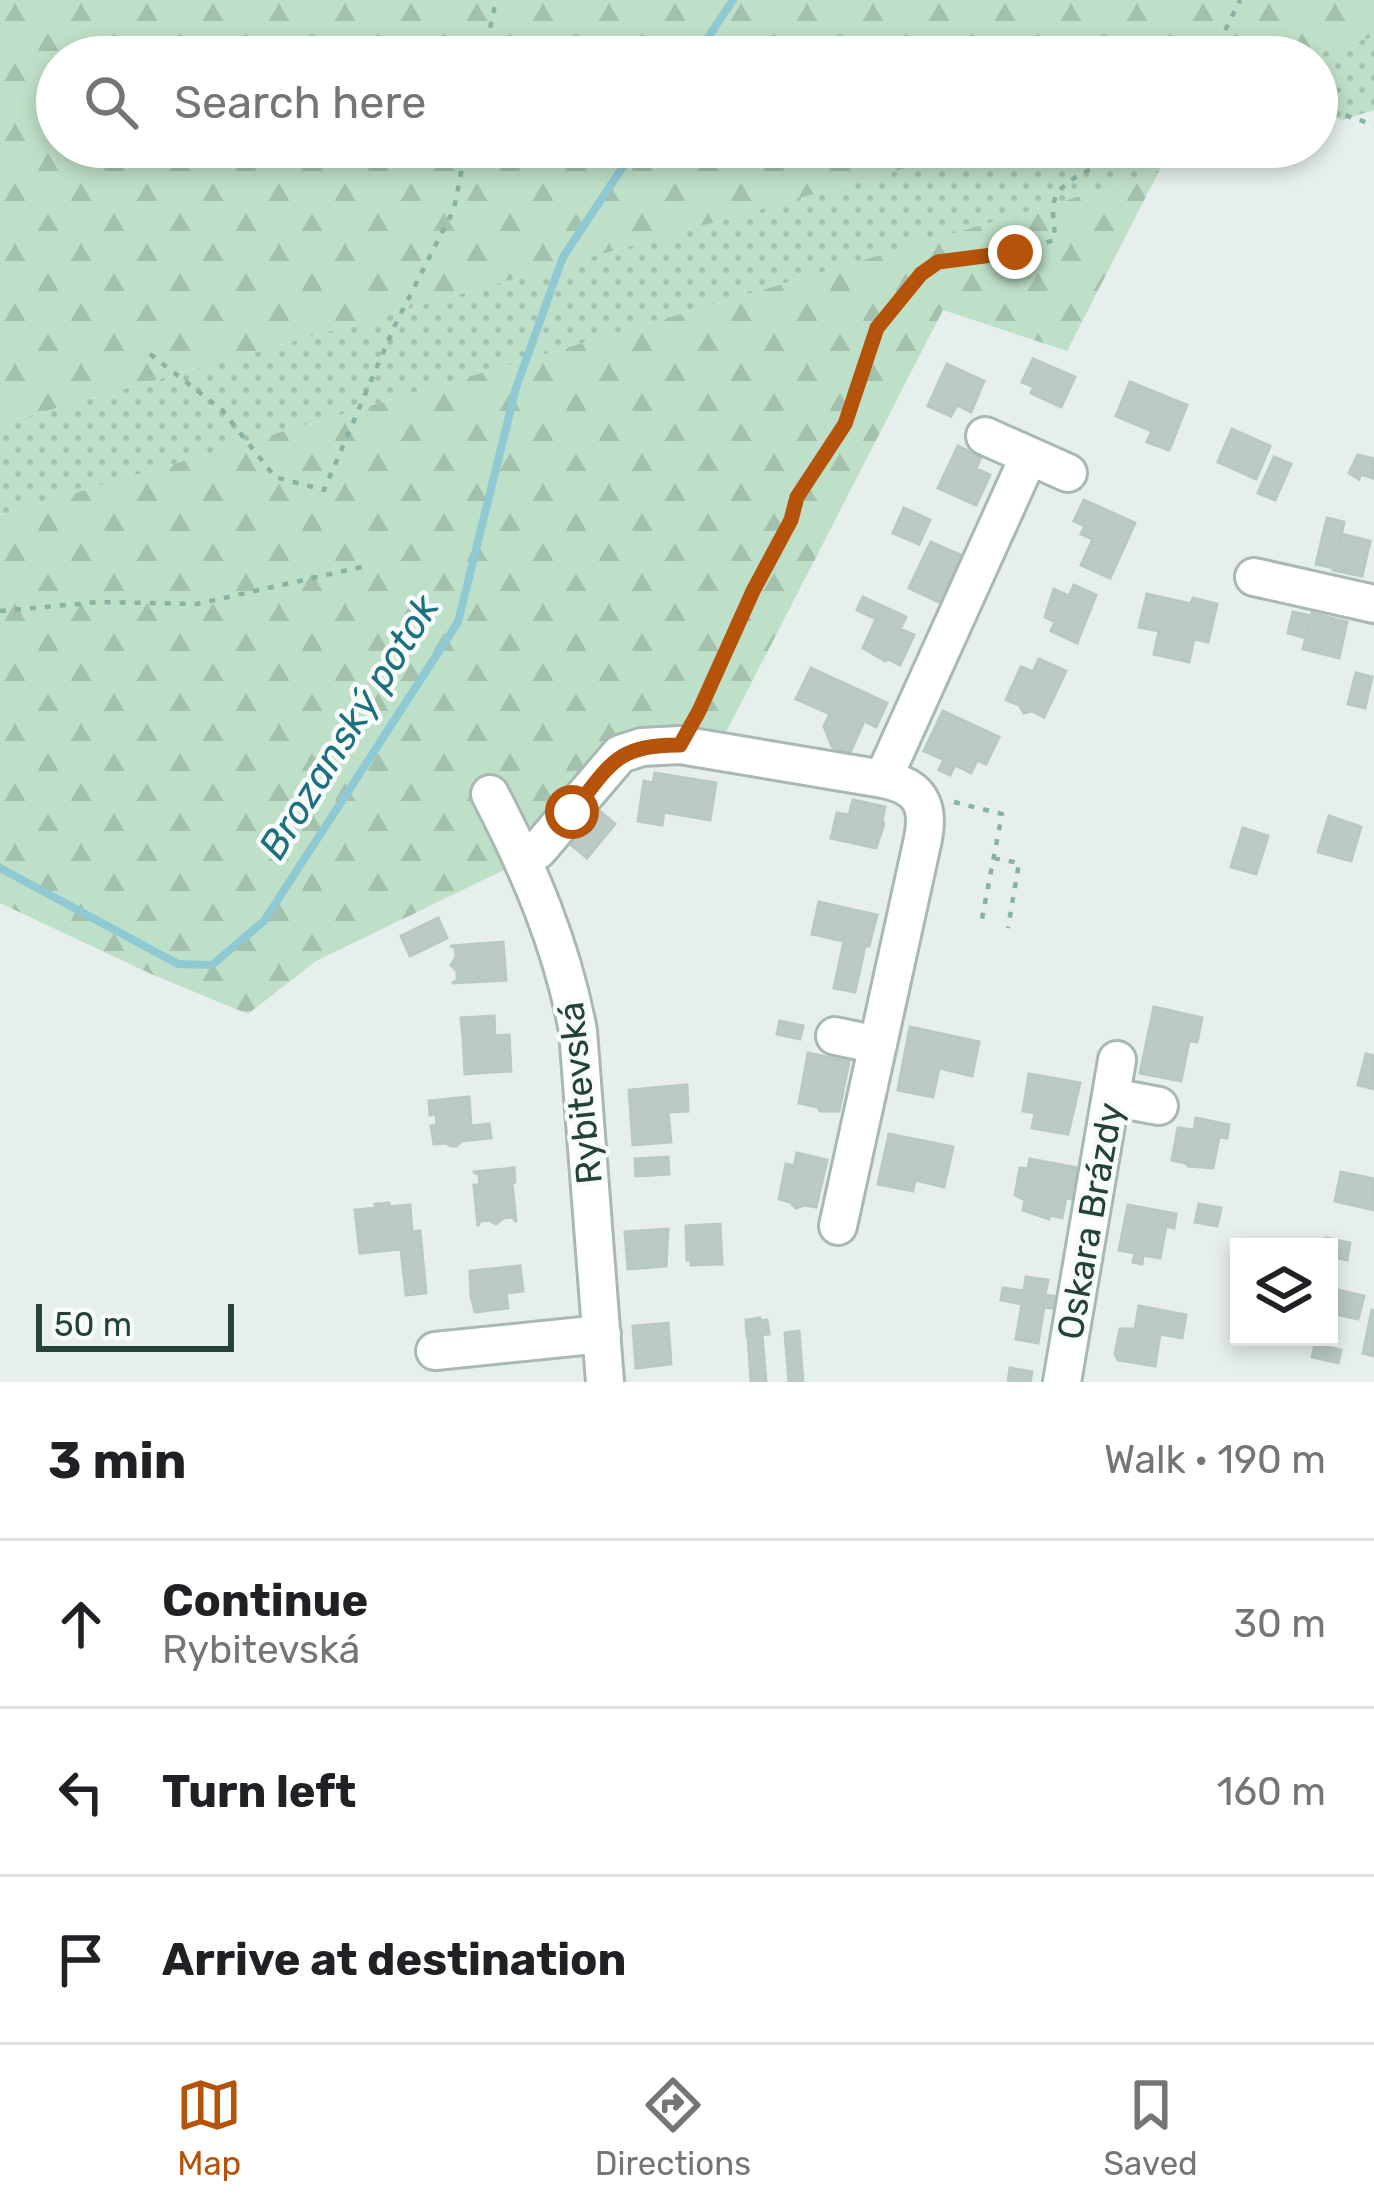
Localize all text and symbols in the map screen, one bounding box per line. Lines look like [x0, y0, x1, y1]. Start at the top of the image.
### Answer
search box [36, 36, 1338, 168]
icon: search [78, 69, 144, 135]
text: Search here [174, 76, 426, 129]
route end [988, 225, 1042, 279]
water label: Brozanský potok [249, 586, 449, 867]
route start [545, 785, 599, 839]
street label: Rybitevská [549, 1000, 611, 1186]
street label: Oskara Brázdy [1048, 1099, 1132, 1343]
map controls [1230, 1238, 1338, 1346]
button: layers [1230, 1238, 1338, 1346]
scale bar [36, 1298, 234, 1351]
text: 50 m [54, 1305, 132, 1344]
text: 3 min [48, 1430, 187, 1491]
text: Walk · 190 m [1104, 1437, 1326, 1483]
text: Continue [162, 1574, 368, 1627]
icon: ahead [48, 1591, 114, 1657]
text: 30 m [1234, 1601, 1326, 1647]
text: Rybitevská [162, 1627, 360, 1673]
icon: left [48, 1759, 114, 1825]
text: Turn left [162, 1765, 356, 1818]
text: 160 m [1217, 1769, 1326, 1815]
icon: arrive [48, 1927, 114, 1993]
text: Arrive at destination [162, 1933, 627, 1986]
tab: Map [176, 2072, 242, 2183]
tab: Directions [595, 2072, 751, 2183]
tab: Saved [1104, 2072, 1198, 2183]

